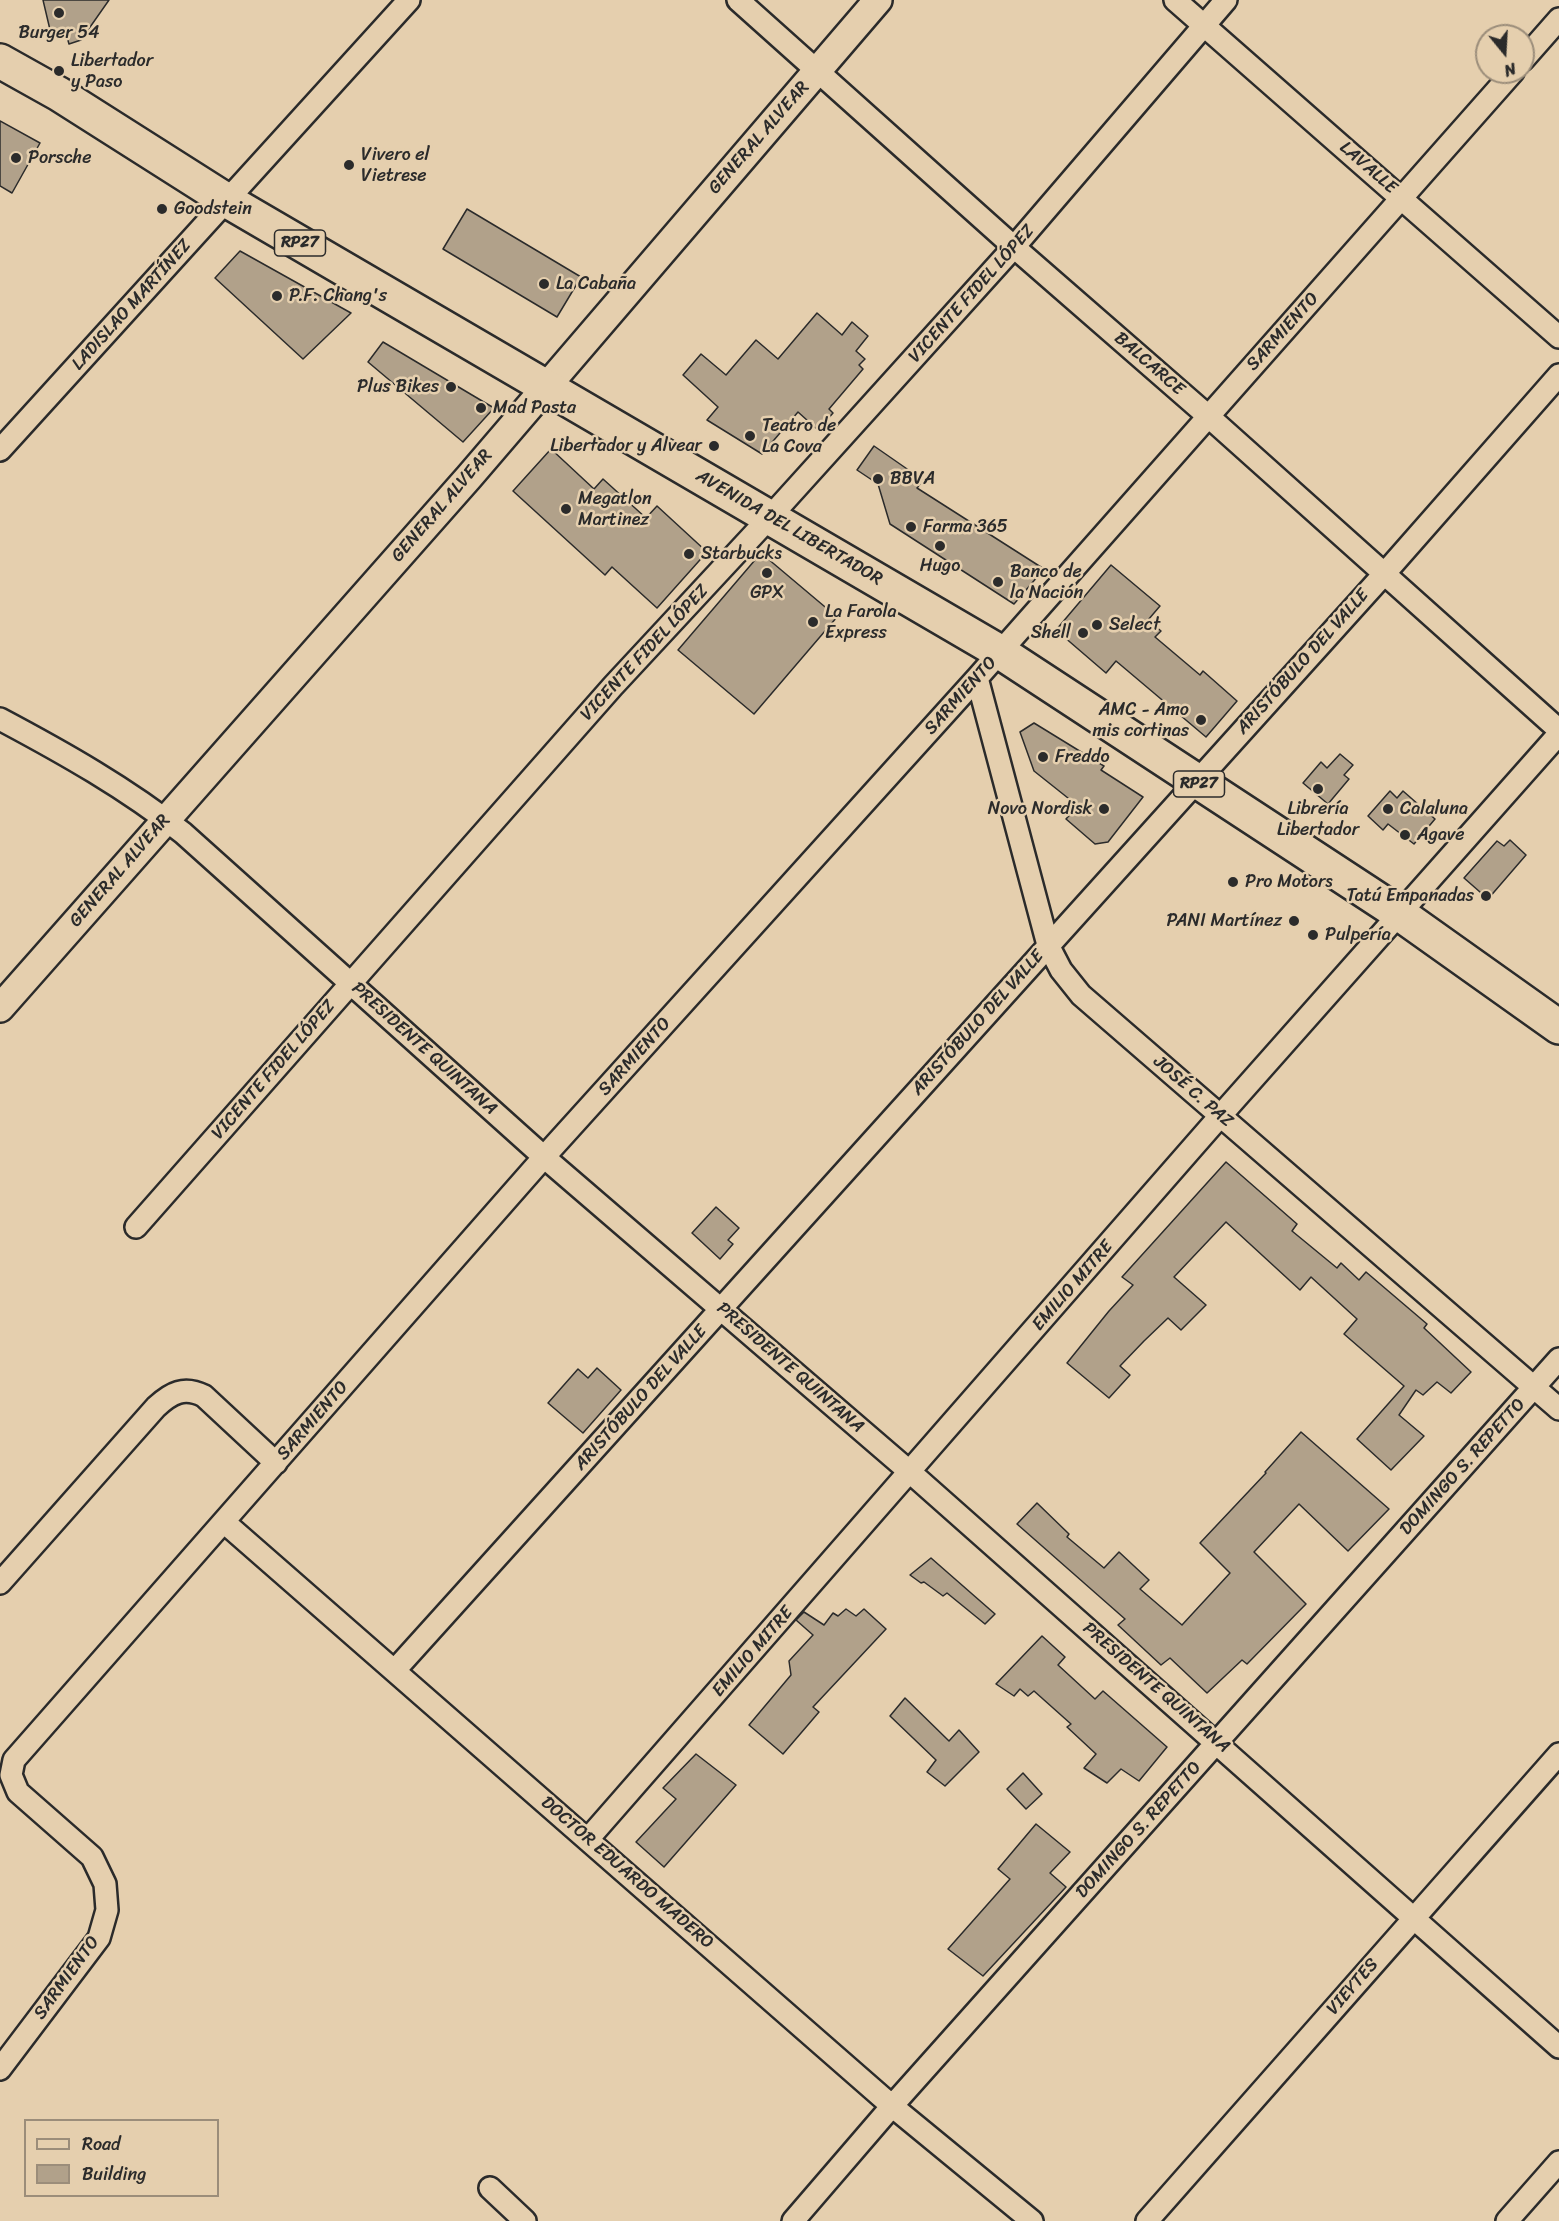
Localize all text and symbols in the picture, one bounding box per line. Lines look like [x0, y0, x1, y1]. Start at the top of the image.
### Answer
marker: Burger 54 [52, 6, 66, 20]
place label: Burger 54 [18, 22, 100, 44]
north arrow [1475, 24, 1535, 84]
place label: Libertador y Paso [71, 50, 153, 92]
text: N [1500, 54, 1520, 85]
marker: Libertador y Paso [52, 64, 66, 78]
street label: GENERAL ALVEAR [704, 77, 814, 199]
street label: LAVALLE [1335, 137, 1401, 199]
place label: Vivero el Vietrese [361, 144, 430, 186]
place label: Porsche [28, 147, 91, 169]
marker: Porsche [9, 151, 23, 165]
marker: Vivero el Vietrese [342, 158, 356, 172]
place label: Goodstein [174, 198, 252, 220]
marker: Goodstein [155, 202, 169, 216]
street label: VICENTE FIDEL LÓPEZ [904, 221, 1040, 367]
road number: RP27 [274, 230, 326, 256]
street label: LADISLAO MARTÍNEZ [68, 235, 196, 375]
place label: La Cabaña [556, 273, 636, 295]
marker: La Cabaña [537, 277, 551, 291]
place label: P.F. Chang's [289, 285, 387, 307]
street label: SARMIENTO [1242, 288, 1324, 376]
marker: P.F. Chang's [270, 289, 284, 303]
street label: BALCARCE [1109, 328, 1189, 400]
place label: Plus Bikes [357, 376, 439, 398]
marker: Plus Bikes [444, 380, 458, 394]
place label: Mad Pasta [493, 397, 576, 419]
marker: Mad Pasta [474, 401, 488, 415]
place label: Teatro de La Cova [762, 415, 836, 458]
marker: Teatro de La Cova [743, 429, 757, 443]
place label: Libertador y Alvear [550, 435, 702, 457]
marker: Libertador y Alvear [707, 439, 721, 453]
street label: GENERAL ALVEAR [387, 445, 497, 567]
street label: AVENIDA DEL LIBERTADOR [692, 466, 886, 590]
place label: BBVA [890, 468, 935, 490]
marker: BBVA [871, 472, 885, 486]
place label: Megatlon Martinez [578, 488, 652, 530]
marker: Megatlon Martinez [559, 502, 573, 516]
place label: Farma 365 [923, 516, 1008, 538]
marker: Farma 365 [904, 520, 918, 534]
marker: Hugo [933, 539, 947, 553]
place label: Starbucks [701, 543, 782, 565]
marker: Starbucks [682, 547, 696, 561]
place label: Hugo [920, 555, 960, 577]
place label: Banco de la Nación [1010, 561, 1083, 604]
marker: GPX [760, 566, 774, 580]
marker: Banco de la Nación [991, 575, 1005, 589]
street label: VICENTE FIDEL LÓPEZ [576, 581, 714, 725]
place label: GPX [750, 582, 784, 604]
street label: ARISTÓBULO DEL VALLE [1232, 585, 1374, 739]
place label: La Farola Express [825, 601, 897, 644]
place label: Select [1109, 614, 1160, 636]
marker: La Farola Express [806, 615, 820, 629]
marker: Select [1090, 618, 1104, 632]
place label: Shell [1031, 622, 1071, 644]
marker: Shell [1076, 626, 1090, 640]
street label: SARMIENTO [920, 652, 1002, 740]
place label: AMC - Amo mis cortinas [1093, 699, 1189, 742]
marker: AMC - Amo mis cortinas [1194, 713, 1208, 727]
place label: Freddo [1055, 746, 1110, 768]
marker: Freddo [1036, 750, 1050, 764]
road number: RP27 [1174, 771, 1224, 797]
marker: Librería Libertador [1311, 782, 1325, 796]
place label: Novo Nordisk [988, 798, 1092, 820]
place label: Librería Libertador [1277, 798, 1359, 840]
place label: Calaluna [1400, 798, 1468, 820]
marker: Novo Nordisk [1097, 802, 1111, 816]
marker: Calaluna [1381, 802, 1395, 816]
street label: GENERAL ALVEAR [65, 810, 175, 932]
place label: Agave [1417, 824, 1465, 846]
marker: Agave [1398, 828, 1412, 842]
place label: Pro Motors [1245, 871, 1333, 893]
marker: Pro Motors [1226, 875, 1240, 889]
place label: Tatú Empanadas [1346, 885, 1474, 907]
marker: Tatú Empanadas [1479, 889, 1493, 903]
place label: PANI Martínez [1166, 910, 1282, 932]
marker: PANI Martínez [1287, 914, 1301, 928]
place label: Pulpería [1325, 924, 1391, 946]
marker: Pulpería [1306, 928, 1320, 942]
street label: ARISTÓBULO DEL VALLE [907, 946, 1049, 1100]
street label: PRESIDENTE QUINTANA [347, 978, 501, 1120]
street label: VICENTE FIDEL LÓPEZ [207, 996, 341, 1144]
street label: SARMIENTO [594, 1013, 676, 1101]
street label: JOSÉ C. PAZ [1149, 1051, 1237, 1133]
street label: EMILIO MITRE [1028, 1236, 1118, 1336]
street label: PRESIDENTE QUINTANA [712, 1298, 868, 1438]
street label: ARISTÓBULO DEL VALLE [570, 1321, 712, 1475]
street label: SARMIENTO [273, 1377, 353, 1465]
street label: DOMINGO S. REPETTO [1396, 1394, 1530, 1540]
street label: EMILIO MITRE [708, 1602, 798, 1702]
street label: PRESIDENTE QUINTANA [1078, 1618, 1234, 1758]
street label: DOMINGO S. REPETTO [1072, 1757, 1206, 1903]
street label: DOCTOR EDUARDO MADERO [536, 1792, 718, 1954]
street label: SARMIENTO [30, 1932, 104, 2024]
street label: VIEYTES [1323, 1954, 1383, 2020]
legend [24, 2119, 219, 2197]
text: Road [82, 2128, 121, 2160]
text: Building [82, 2158, 146, 2190]

